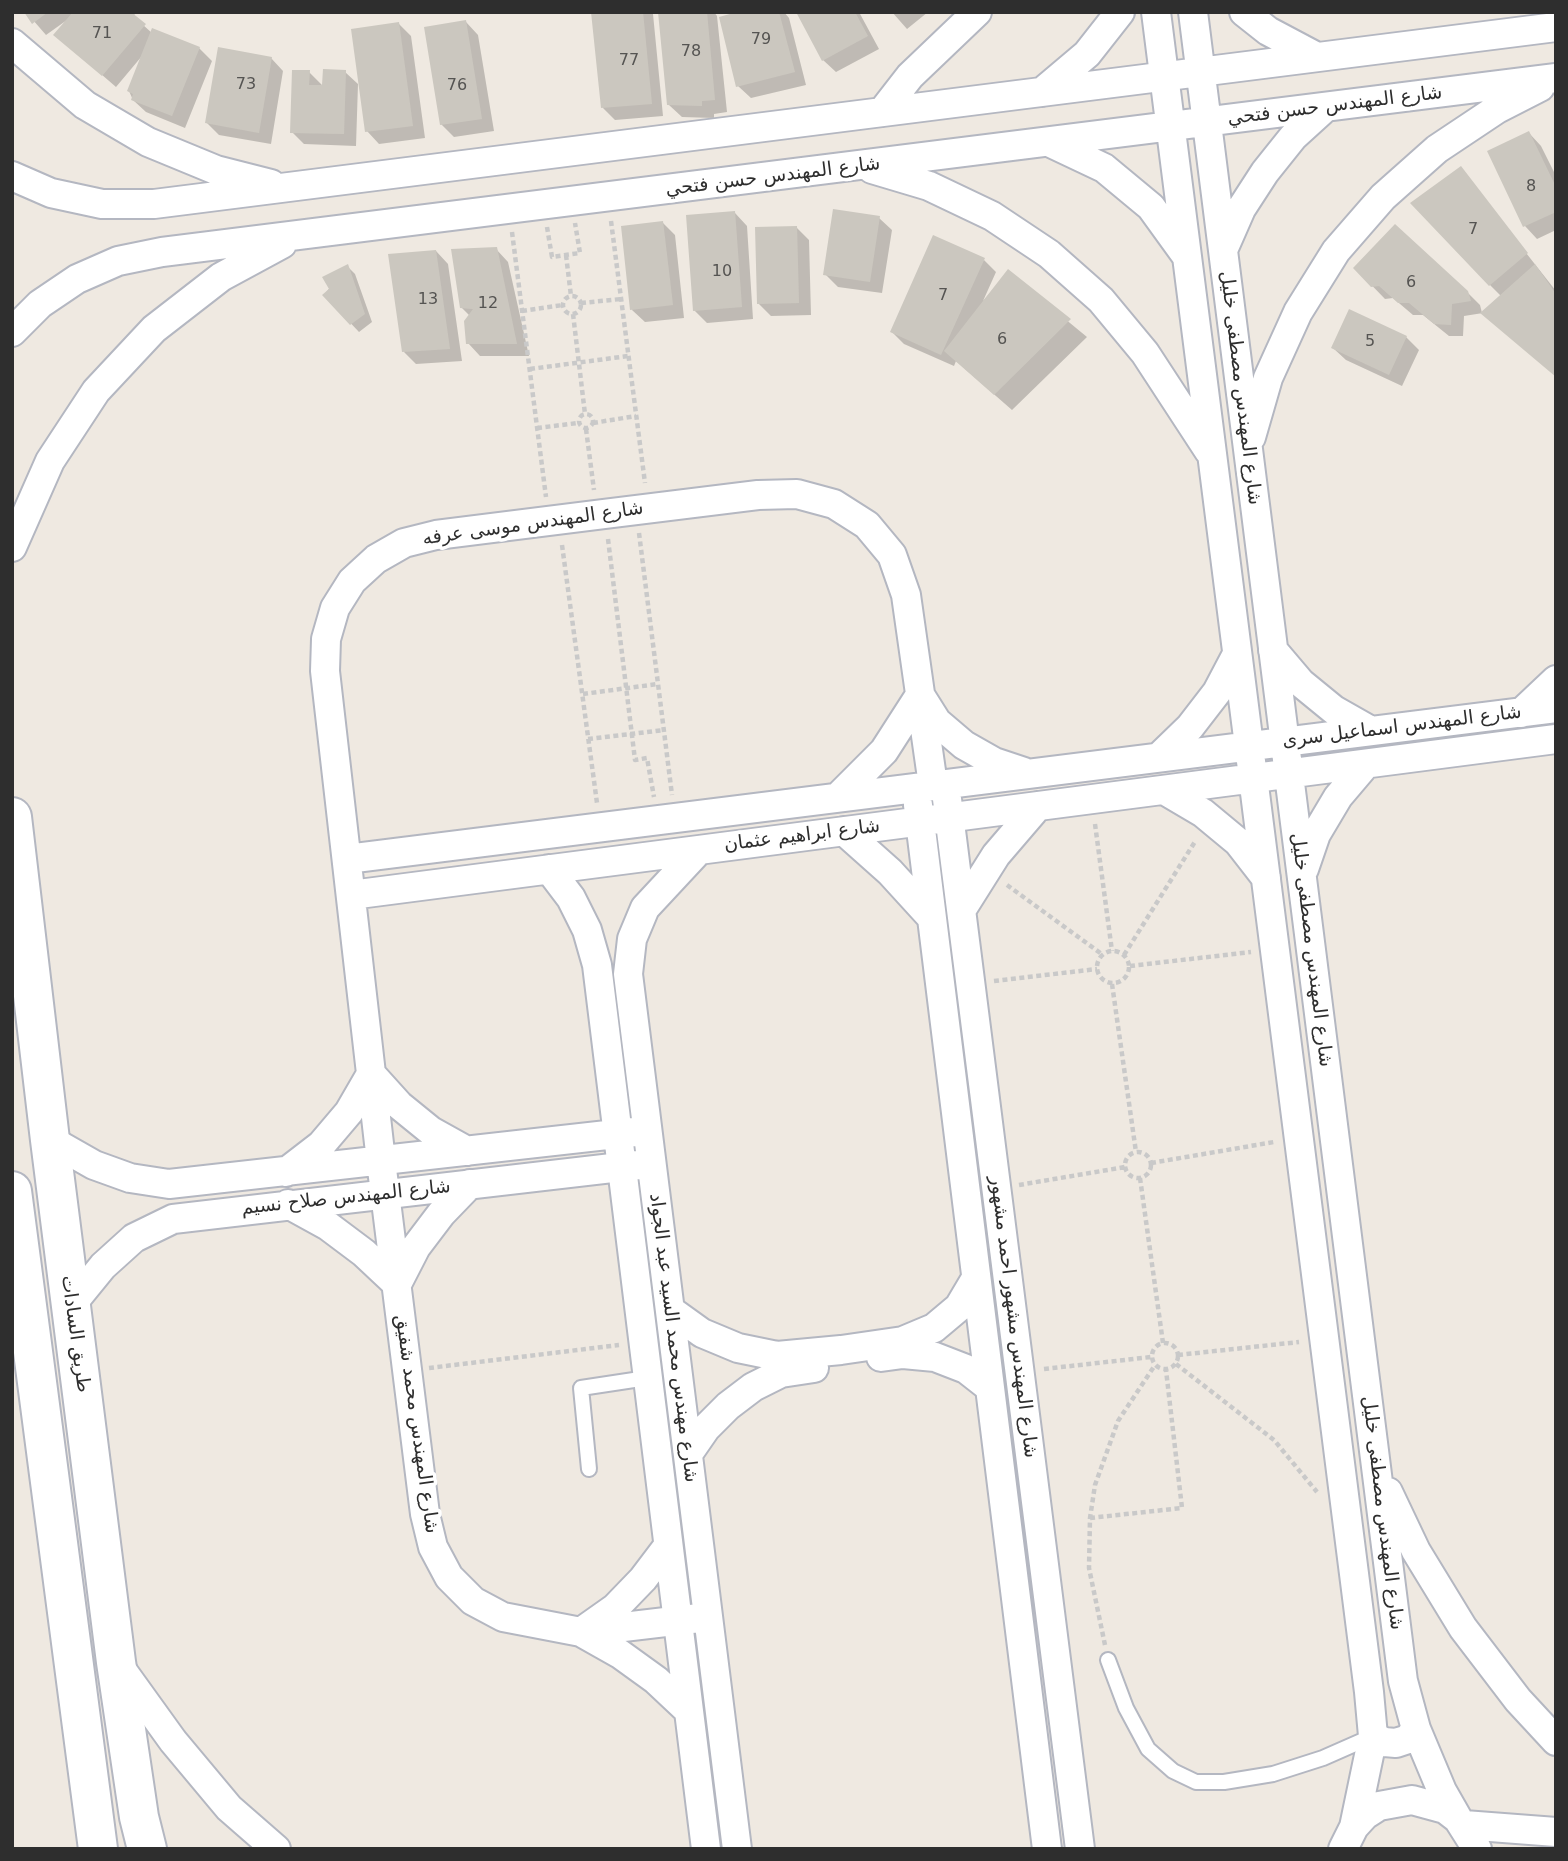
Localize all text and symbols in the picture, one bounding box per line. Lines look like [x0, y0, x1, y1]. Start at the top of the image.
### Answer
house number: 71 [92, 24, 112, 44]
house number: 79 [751, 30, 771, 50]
house number: 78 [681, 42, 701, 62]
house number: 77 [619, 51, 639, 71]
house number: 73 [236, 75, 256, 95]
house number: 76 [447, 76, 467, 96]
street label: شارع المهندس حسن فتحي [1226, 82, 1444, 130]
street label: شارع المهندس حسن فتحي [664, 153, 882, 201]
house number: 8 [1526, 177, 1536, 197]
house number: 7 [1468, 220, 1478, 240]
house number: 10 [712, 262, 732, 282]
street label: شارع المهندس مصطفى خليل [1214, 270, 1266, 506]
house number: 6 [1406, 273, 1416, 293]
house number: 7 [938, 286, 948, 306]
house number: 13 [418, 290, 438, 310]
house number: 12 [478, 294, 498, 314]
house number: 6 [997, 330, 1007, 350]
house number: 5 [1365, 332, 1375, 352]
street label: شارع المهندس موسى عرفه [421, 497, 645, 551]
street label: شارع المهندس اسماعيل سرى [1281, 701, 1523, 753]
street label: شارع ابراهيم عثمان [723, 815, 881, 857]
street label: شارع المهندس مصطفى خليل [1285, 832, 1337, 1068]
street label: شارع المهندس مشهور احمد مشهور [984, 1175, 1042, 1459]
street label: شارع المهندس صلاح نسيم [240, 1176, 452, 1220]
street label: شارع مهندس محمد السيد عبد الجواد [644, 1192, 702, 1484]
street label: طريق السادات [55, 1274, 95, 1394]
street label: شارع المهندس محمد شفيق [389, 1313, 443, 1535]
street label: شارع المهندس مصطفى خليل [1356, 1395, 1408, 1631]

